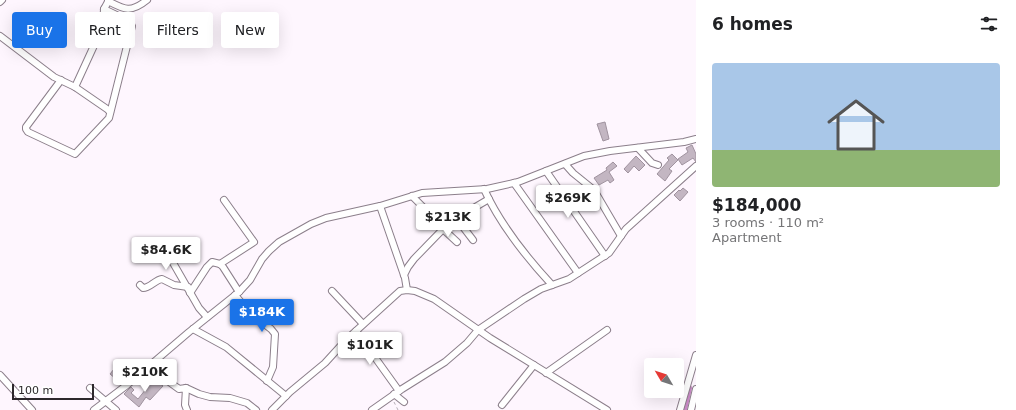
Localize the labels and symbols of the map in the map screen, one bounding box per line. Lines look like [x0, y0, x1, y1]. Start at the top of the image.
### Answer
pin: $269K [540, 185, 596, 219]
pin: $213K [420, 204, 476, 238]
pin: $84.6K [133, 237, 199, 271]
pin: $184K [234, 299, 290, 333]
pin: $101K [342, 332, 398, 366]
north arrow [644, 358, 684, 398]
pin: $210K [117, 359, 173, 393]
scale bar [12, 382, 94, 401]

